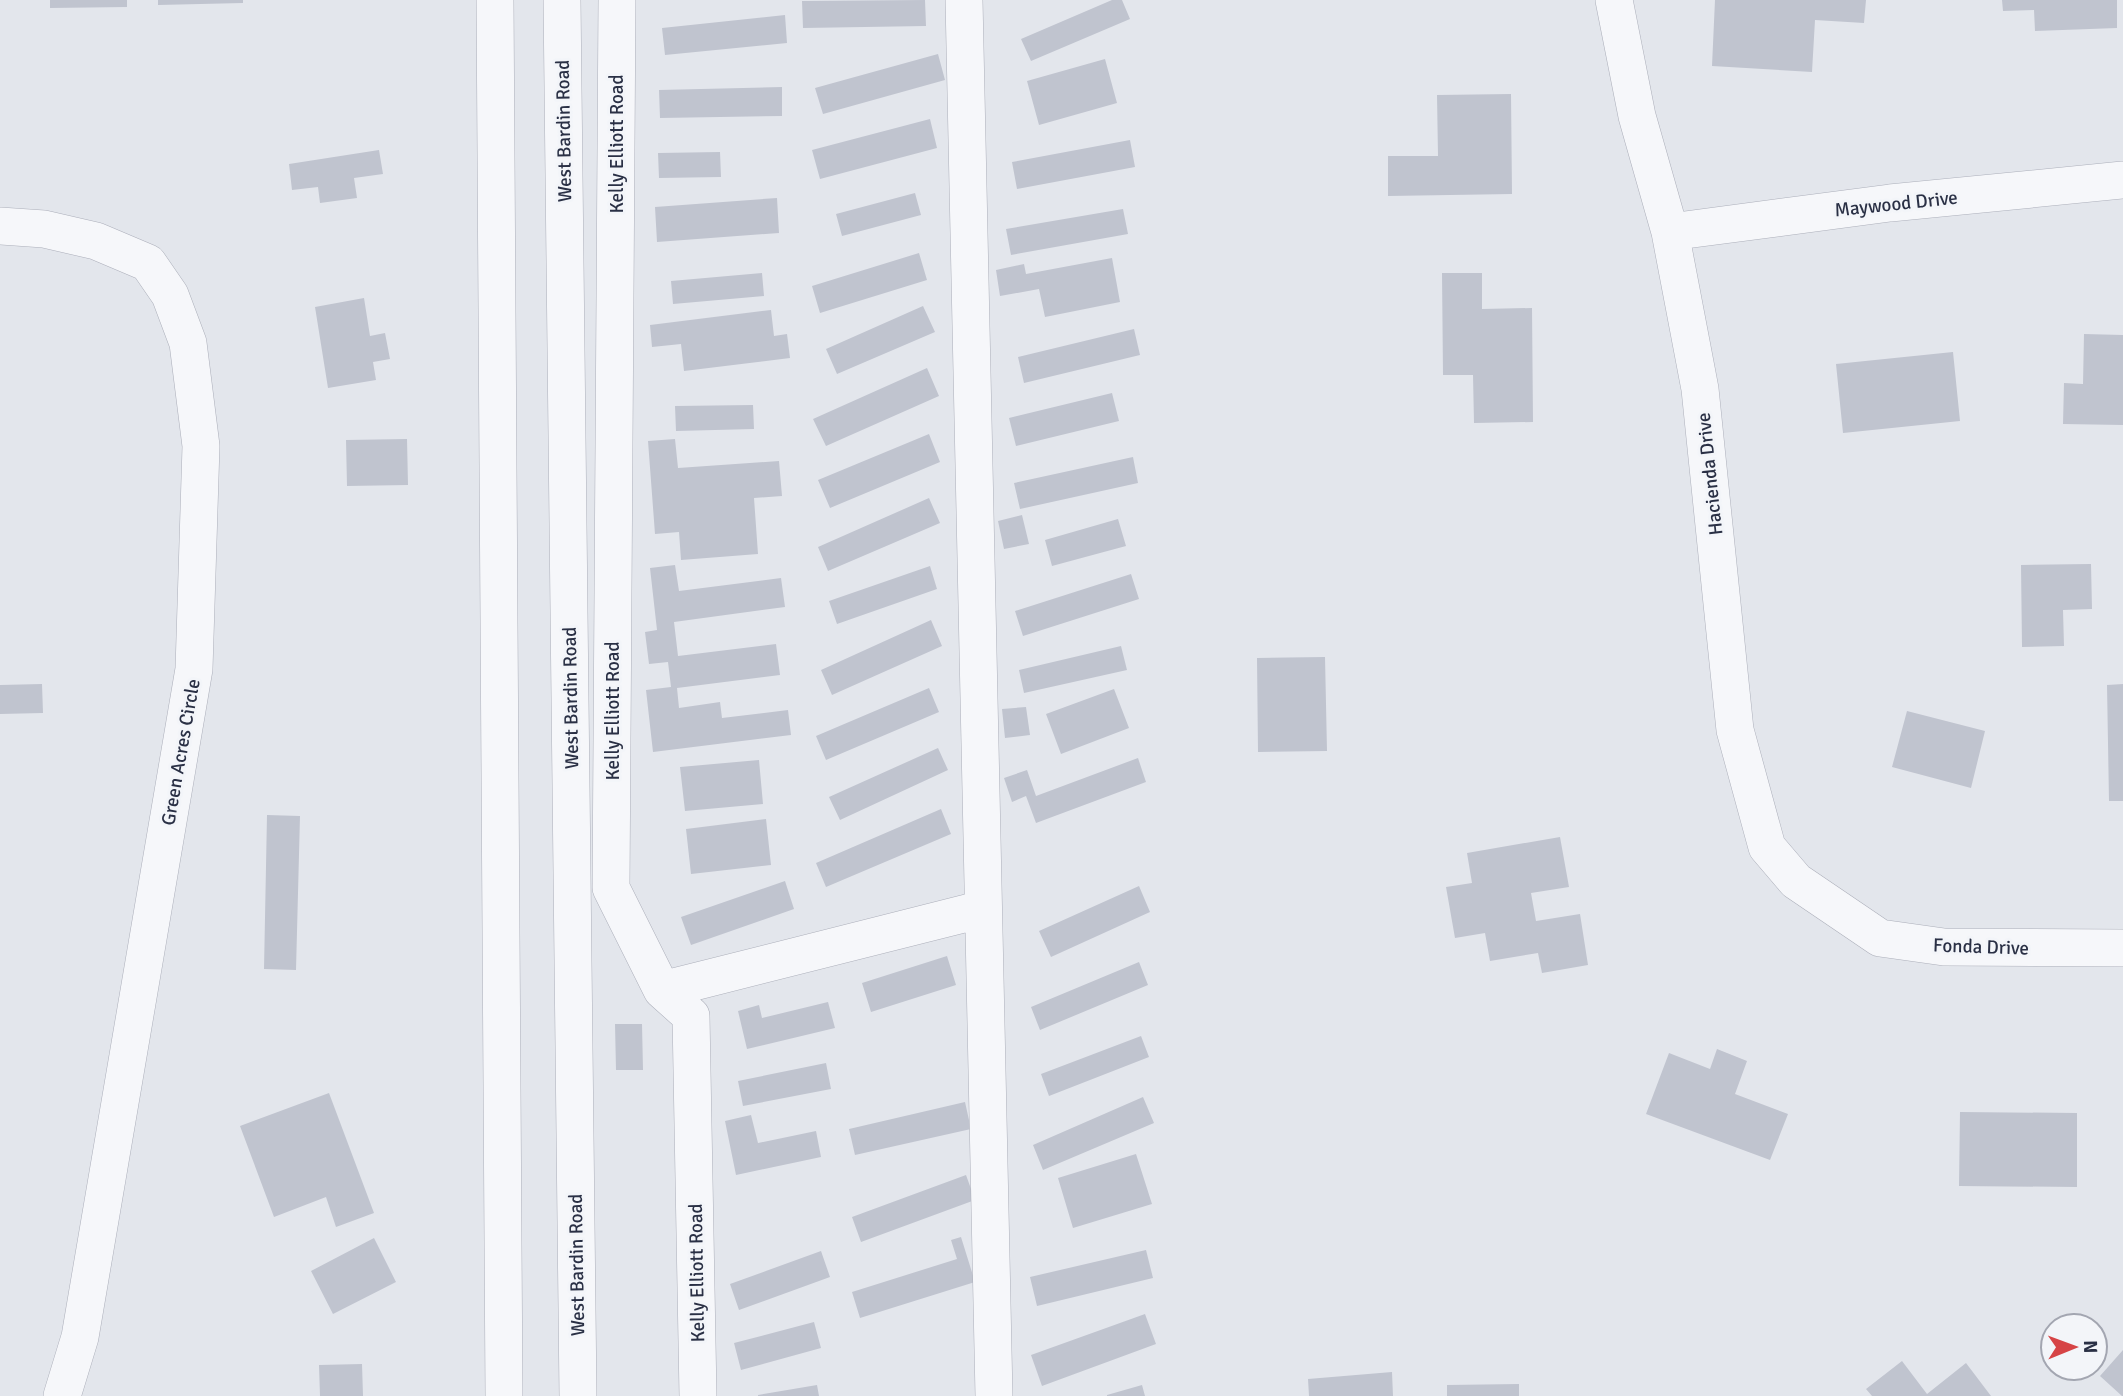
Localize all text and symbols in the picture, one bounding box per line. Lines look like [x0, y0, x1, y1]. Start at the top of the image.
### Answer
street label: West Bardin Road [551, 60, 577, 202]
street label: Kelly Elliott Road [605, 75, 629, 213]
street label: Maywood Drive [1833, 186, 1959, 222]
street label: Hacienda Drive [1692, 412, 1728, 536]
street label: West Bardin Road [558, 627, 584, 769]
street label: Kelly Elliott Road [601, 642, 625, 780]
street label: Green Acres Circle [156, 677, 206, 827]
street label: Fonda Drive [1933, 933, 2029, 961]
street label: West Bardin Road [564, 1194, 590, 1336]
street label: Kelly Elliott Road [684, 1203, 710, 1343]
north arrow [2039, 1312, 2109, 1382]
text: N [2078, 1340, 2102, 1354]

